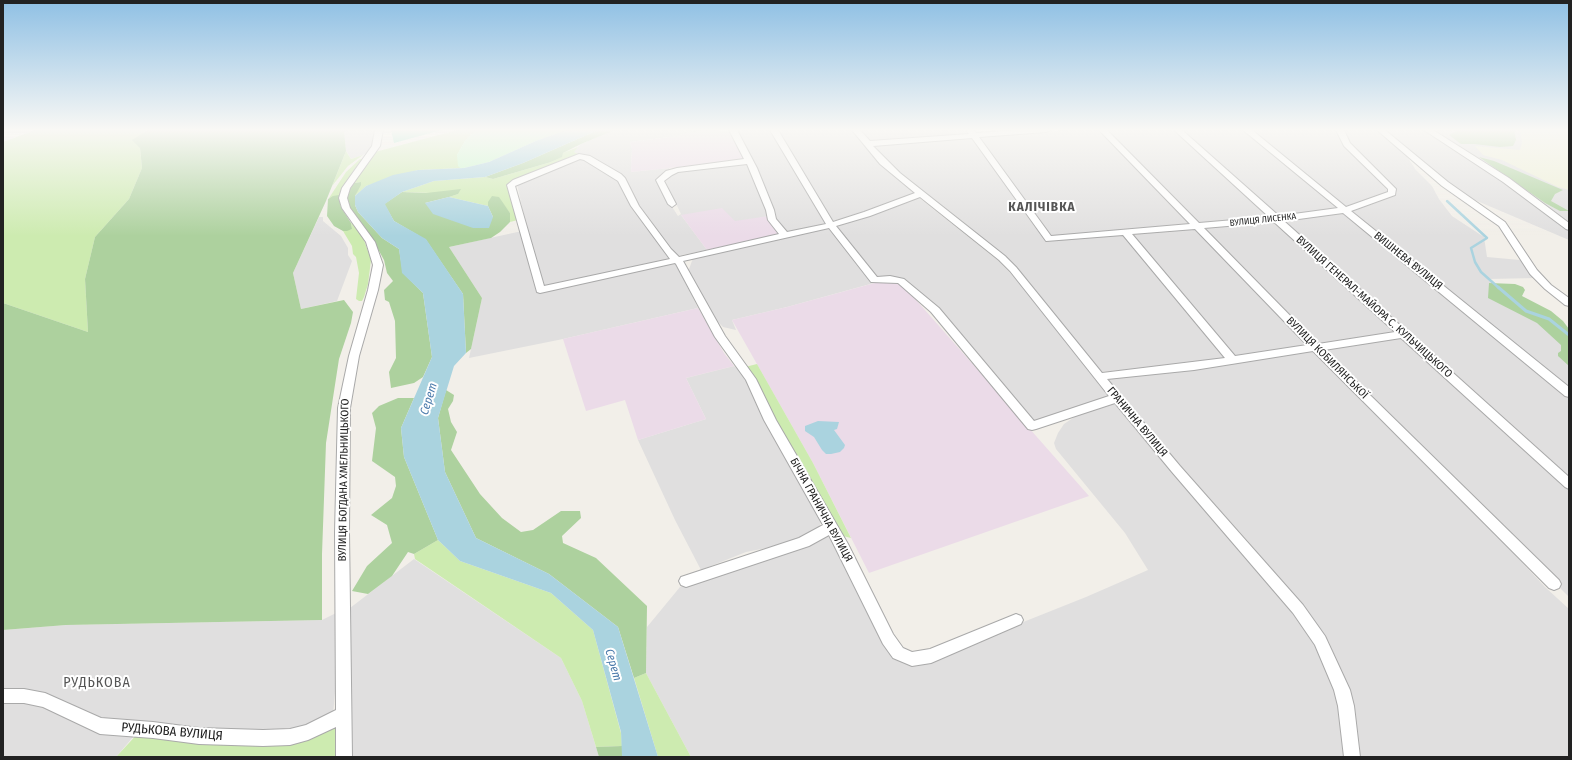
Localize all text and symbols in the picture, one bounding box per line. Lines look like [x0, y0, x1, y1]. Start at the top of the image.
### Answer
district label: КАЛІЧІВКА [1008, 199, 1076, 215]
street label: ВУЛИЦЯ ЛИСЕНКА [1229, 211, 1297, 229]
street label: ВИШНЕВА ВУЛИЦЯ [1371, 229, 1445, 293]
street label: ВУЛИЦЯ ГЕНЕРАЛ-МАЙОРА С. КУЛЬЧИЦЬКОГО [1293, 233, 1455, 381]
street label: ВУЛИЦЯ КОБИЛЯНСЬКОЇ [1283, 314, 1371, 402]
water label: Серет [417, 381, 441, 417]
street label: ГРАНИЧНА ВУЛИЦЯ [1104, 384, 1170, 460]
street label: ВУЛИЦЯ БОГДАНА ХМЕЛЬНИЦЬКОГО [336, 398, 352, 562]
street label: БІЧНА ГРАНИЧНА ВУЛИЦЯ [787, 456, 855, 564]
water label: Серет [602, 647, 624, 683]
district label: РУДЬКОВА [63, 675, 131, 691]
street label: РУДЬКОВА ВУЛИЦЯ [121, 720, 223, 744]

